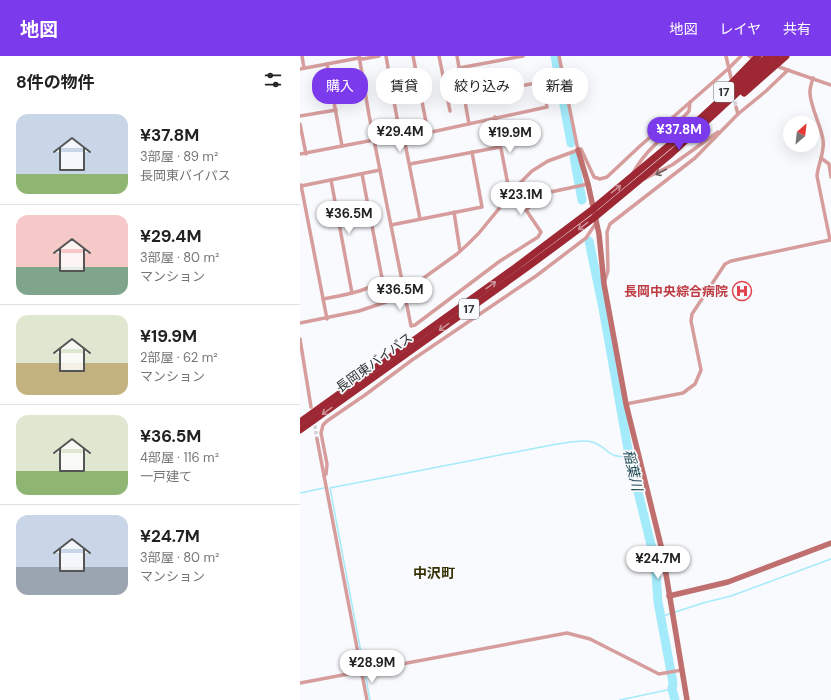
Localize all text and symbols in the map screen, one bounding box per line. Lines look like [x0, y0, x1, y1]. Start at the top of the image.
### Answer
text: 地図 [20, 17, 58, 42]
text: 地図 [669, 20, 697, 38]
text: レイヤ [719, 20, 761, 38]
text: 共有 [783, 20, 811, 38]
chip: 購入 [312, 68, 368, 104]
chip: 賃貸 [376, 68, 432, 104]
chip: 絞り込み [440, 68, 524, 104]
chip: 新着 [532, 68, 588, 104]
icon: filters [262, 69, 284, 91]
text: 8件の物件 [16, 71, 95, 93]
road number: 17 [714, 82, 734, 102]
north arrow [783, 116, 819, 152]
map controls [783, 116, 819, 152]
pin: ¥37.8M [646, 117, 712, 151]
pin: ¥29.4M [367, 119, 433, 153]
pin: ¥19.9M [477, 120, 543, 154]
text: ¥37.8M [656, 121, 702, 138]
text: ¥29.4M [376, 123, 424, 140]
text: ¥37.8M [140, 124, 199, 146]
text: ¥19.9M [488, 124, 532, 141]
icon: home [48, 130, 96, 178]
text: 3部屋 · 89 m² [140, 148, 218, 165]
text: 長岡東バイパス [140, 167, 231, 184]
one-way arrow [655, 169, 667, 176]
pin: ¥23.1M [488, 182, 554, 216]
one-way arrow [611, 185, 621, 194]
text: ¥23.1M [500, 186, 542, 203]
pin: ¥36.5M [316, 201, 382, 235]
text: ¥36.5M [326, 205, 372, 222]
one-way arrow [577, 222, 588, 230]
text: ¥29.4M [140, 225, 201, 247]
icon: home [48, 231, 96, 279]
text: 3部屋 · 80 m² [140, 249, 219, 266]
text: マンション [140, 268, 205, 285]
pin: ¥36.5M [367, 277, 433, 311]
hospital icon: 長岡中央綜合病院 [731, 280, 753, 302]
text: ¥36.5M [377, 281, 423, 298]
one-way arrow [485, 281, 496, 289]
place label: 長岡中央綜合病院 [624, 283, 728, 300]
road number: 17 [459, 299, 479, 319]
one-way arrow [438, 323, 449, 331]
text: ¥19.9M [140, 325, 197, 347]
street label: 長岡東バイパス [333, 329, 416, 396]
icon: home [48, 331, 96, 379]
text: 2部屋 · 62 m² [140, 349, 218, 366]
text: マンション [140, 368, 205, 385]
one-way arrow [321, 407, 332, 415]
text: ¥36.5M [140, 425, 201, 447]
icon: home [48, 431, 96, 479]
water label: 稲葉川 [620, 448, 647, 494]
text: 4部屋 · 116 m² [140, 449, 219, 466]
text: 一戸建て [140, 468, 192, 485]
text: ¥24.7M [140, 525, 200, 547]
icon: home [48, 531, 96, 579]
pin: ¥24.7M [625, 546, 691, 580]
text: 3部屋 · 80 m² [140, 549, 219, 566]
text: ¥24.7M [635, 550, 681, 567]
district label: 中沢町 [413, 564, 455, 582]
text: マンション [140, 568, 205, 585]
pin: ¥28.9M [339, 650, 405, 684]
text: ¥28.9M [349, 654, 395, 671]

